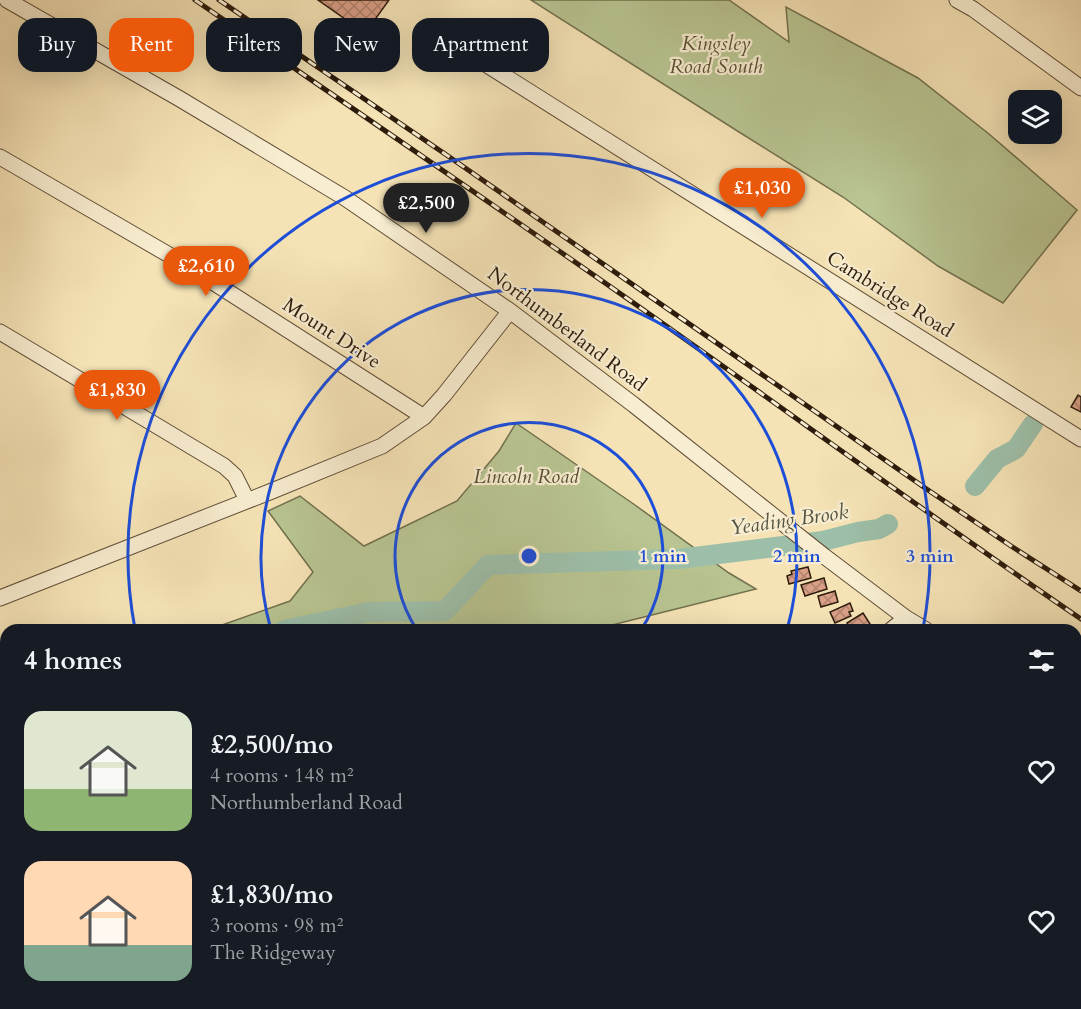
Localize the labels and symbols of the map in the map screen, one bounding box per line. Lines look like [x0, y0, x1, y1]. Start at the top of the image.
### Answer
park label: Kingsley Road South [669, 30, 763, 80]
pin: £1,030 [713, 168, 811, 219]
pin: £2,500 [377, 183, 475, 234]
street label: Cambridge Road [821, 244, 959, 344]
pin: £2,610 [157, 246, 255, 297]
street label: Northumberland Road [482, 260, 652, 398]
street label: Mount Drive [278, 291, 386, 375]
pin: £1,830 [68, 370, 166, 421]
park label: Lincoln Road [473, 463, 580, 490]
water label: Yeading Brook [728, 497, 851, 543]
text: 1 min [639, 544, 687, 569]
text: 2 min [773, 544, 821, 569]
text: 3 min [906, 544, 954, 569]
centre of rings [519, 546, 539, 566]

